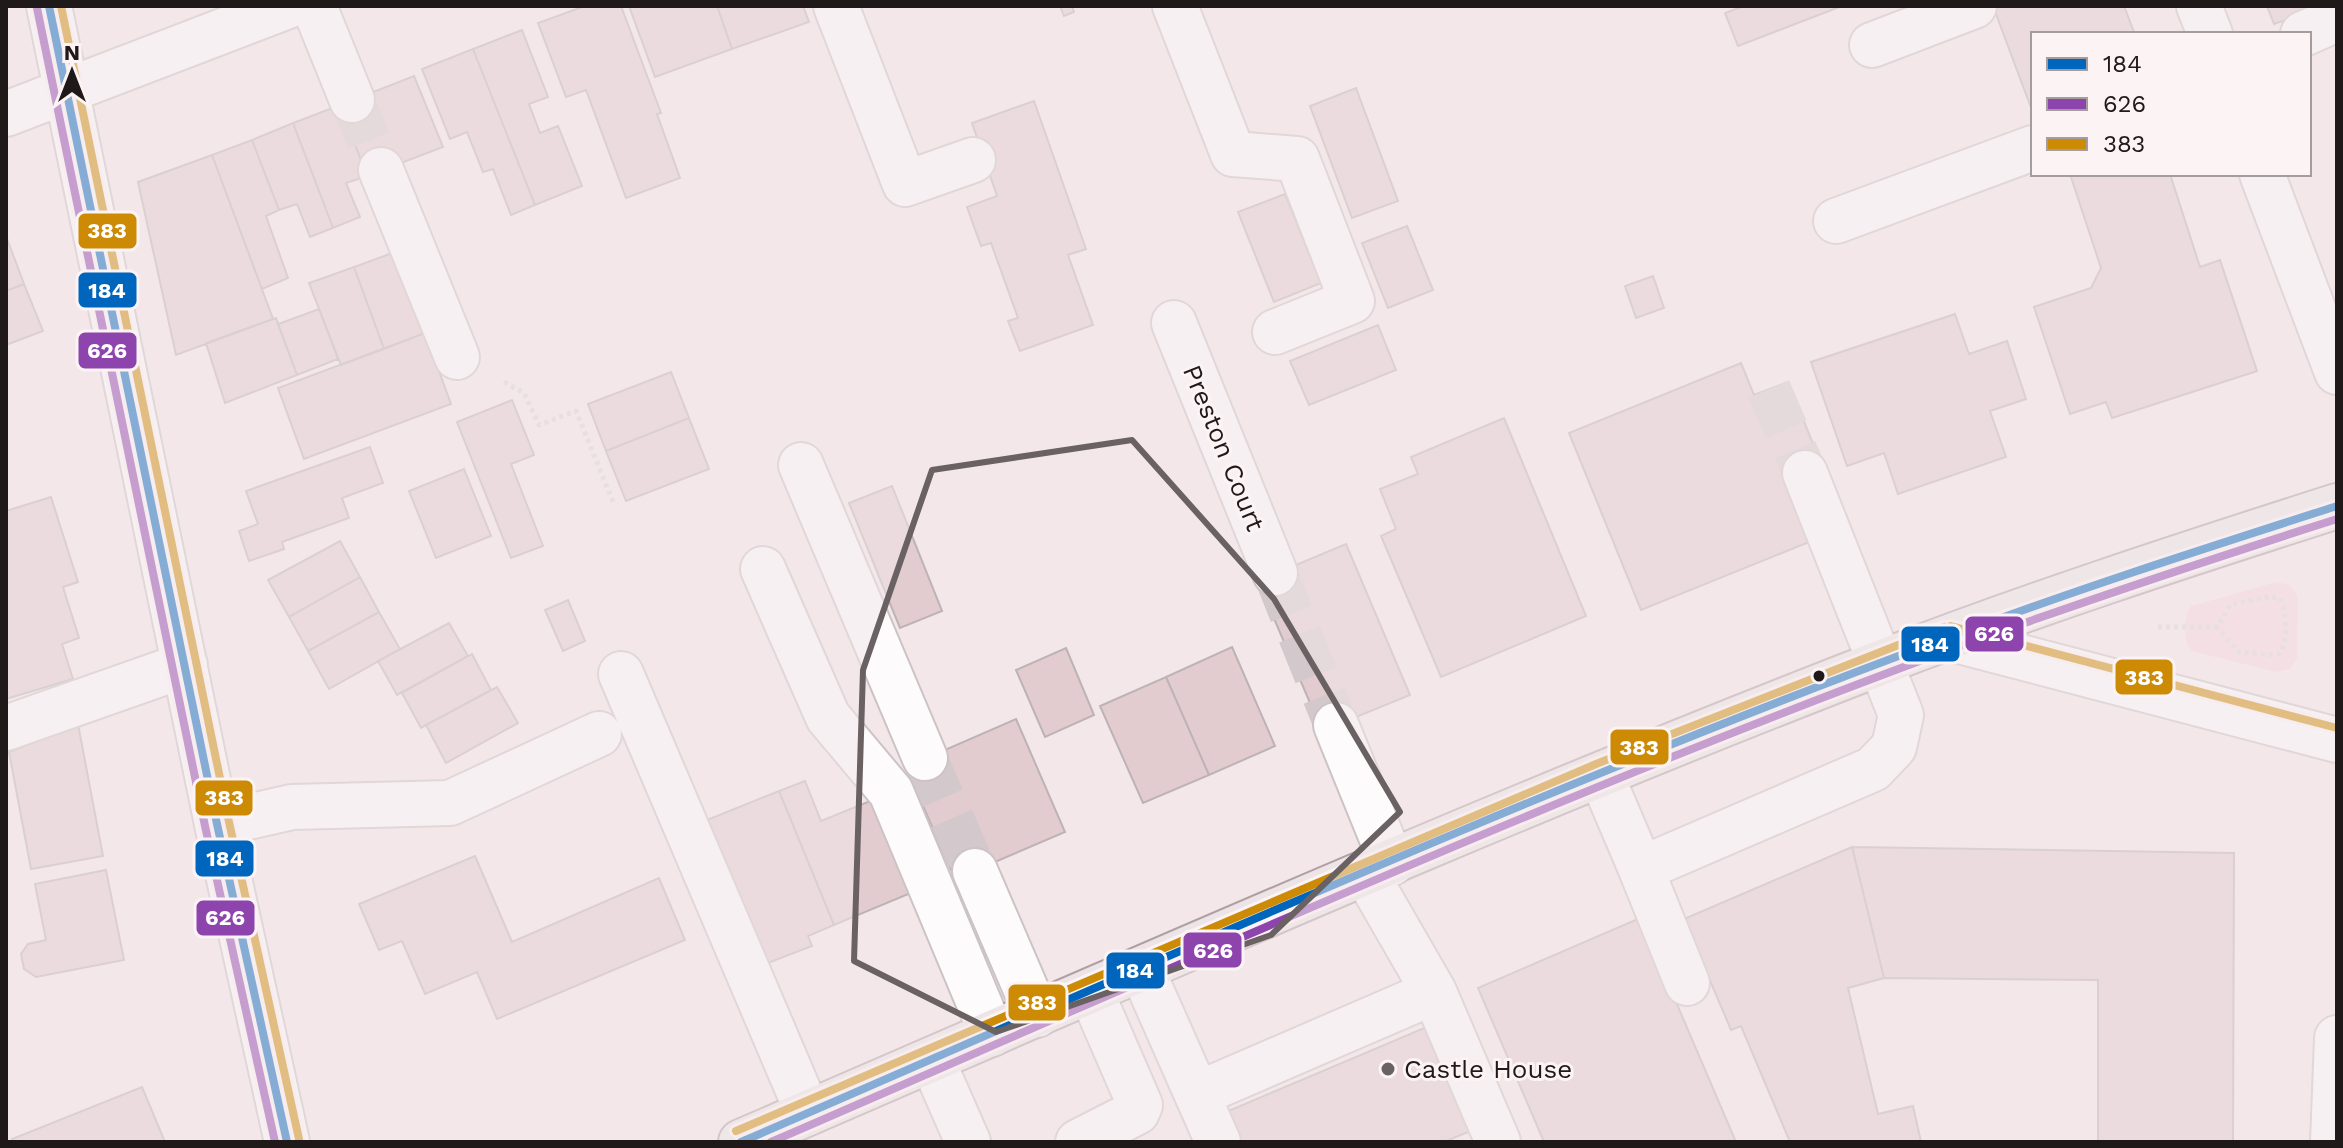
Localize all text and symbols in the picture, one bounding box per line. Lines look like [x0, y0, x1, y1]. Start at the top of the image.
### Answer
north arrow [32, 32, 112, 112]
legend [2031, 32, 2311, 176]
text: N [64, 40, 80, 65]
text: 184 [2103, 50, 2142, 78]
text: 626 [2103, 90, 2146, 118]
text: 383 [2103, 130, 2145, 158]
line badge: 383 [77, 212, 138, 250]
text: 383 [87, 218, 127, 243]
line badge: 184 [77, 271, 138, 309]
text: 184 [88, 278, 126, 303]
line badge: 626 [77, 331, 138, 370]
text: 626 [87, 338, 127, 363]
street label: Preston Court [1177, 361, 1271, 535]
line badge: 626 [1964, 615, 2025, 653]
text: 626 [1974, 621, 2014, 646]
line badge: 184 [1900, 625, 1961, 663]
text: 184 [1911, 632, 1949, 657]
line badge: 383 [2114, 658, 2174, 696]
text: 383 [2124, 665, 2164, 690]
unlabelled marker [1811, 668, 1827, 684]
line badge: 383 [1609, 728, 1670, 766]
text: 383 [1619, 735, 1659, 760]
line badge: 383 [194, 779, 254, 817]
text: 383 [204, 785, 244, 810]
line badge: 184 [194, 839, 255, 878]
text: 184 [206, 846, 244, 871]
line badge: 626 [195, 899, 256, 937]
text: 626 [205, 905, 245, 930]
line badge: 626 [1182, 931, 1243, 969]
text: 626 [1193, 938, 1233, 963]
line badge: 184 [1105, 951, 1166, 990]
text: 184 [1116, 958, 1154, 983]
line badge: 383 [1007, 983, 1067, 1022]
text: 383 [1017, 990, 1057, 1015]
place label: Castle House [1404, 1054, 1572, 1084]
marker: Castle House [1379, 1060, 1397, 1078]

